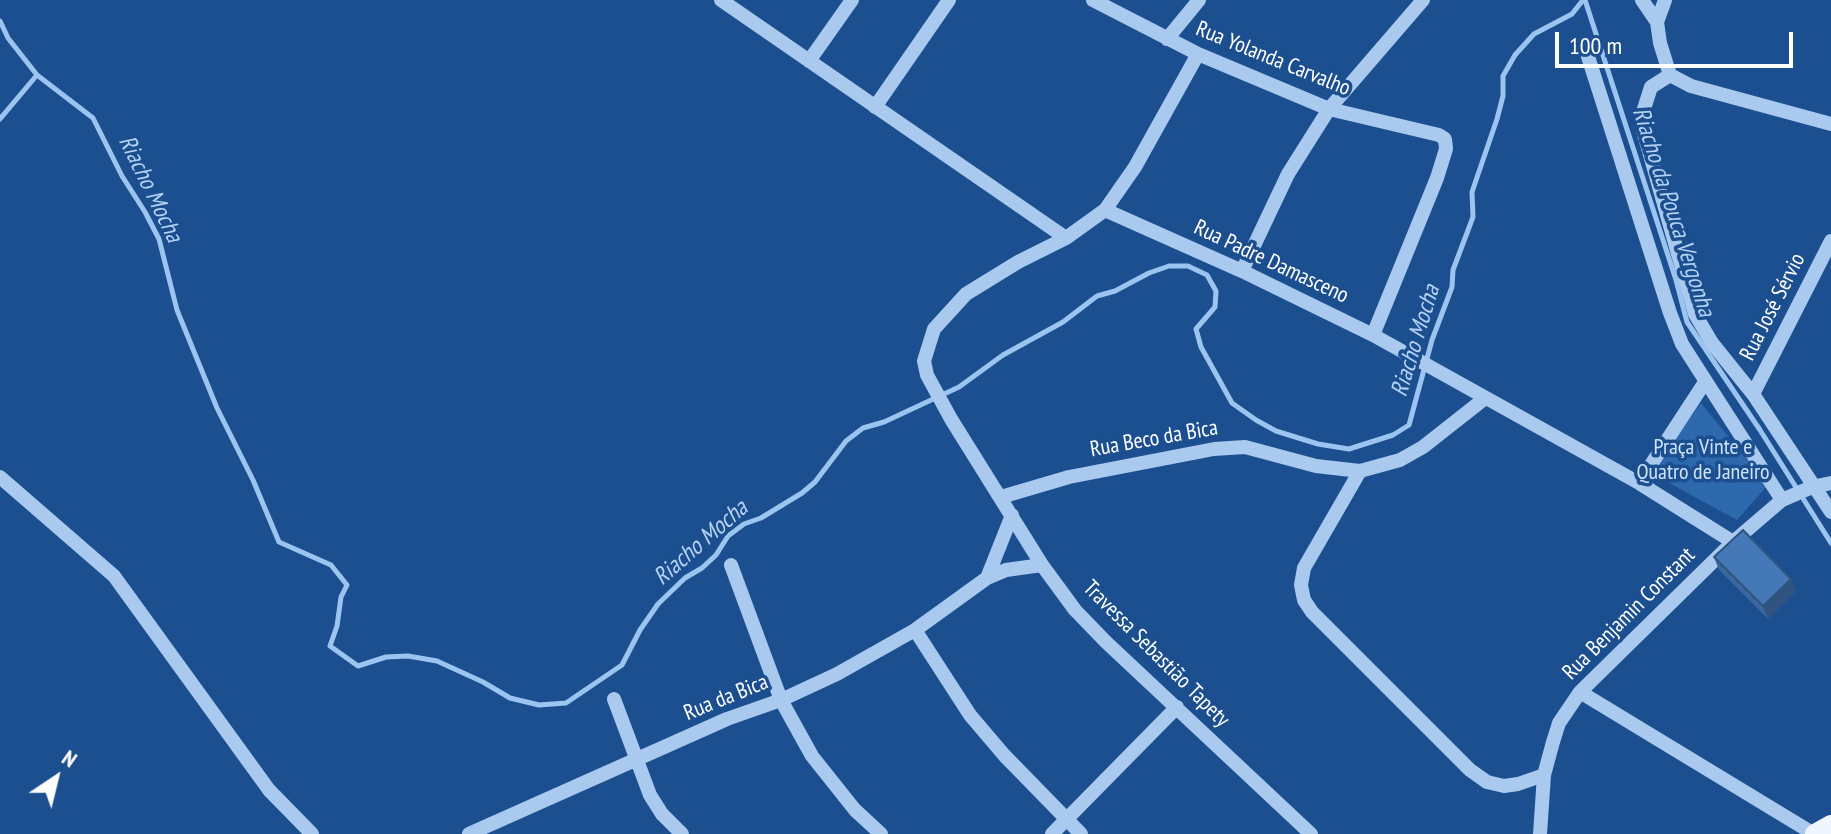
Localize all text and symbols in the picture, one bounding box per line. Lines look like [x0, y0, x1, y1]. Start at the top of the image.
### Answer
street label: Rua Yolanda Carvalho [1192, 16, 1354, 102]
scale bar [1559, 16, 1797, 66]
text: 100 m [1569, 30, 1622, 61]
water label: Riacho da Pouca Vergonha [1626, 104, 1720, 320]
water label: Riacho Mocha [112, 131, 188, 247]
street label: Rua Padre Damasceno [1189, 215, 1353, 309]
street label: Rua José Sérvio [1735, 249, 1811, 365]
water label: Riacho Mocha [1385, 282, 1447, 400]
street label: Rua Beco da Bica [1088, 415, 1220, 463]
park label: Praça Vinte e Quatro de Janeiro [1636, 435, 1770, 486]
water label: Riacho Mocha [648, 494, 754, 592]
street label: Rua Benjamin Constant [1557, 542, 1701, 686]
street label: Travessa Sebastião Tapety [1077, 575, 1235, 733]
street label: Rua da Bica [680, 669, 772, 727]
north arrow [16, 738, 96, 818]
text: N [57, 743, 83, 773]

